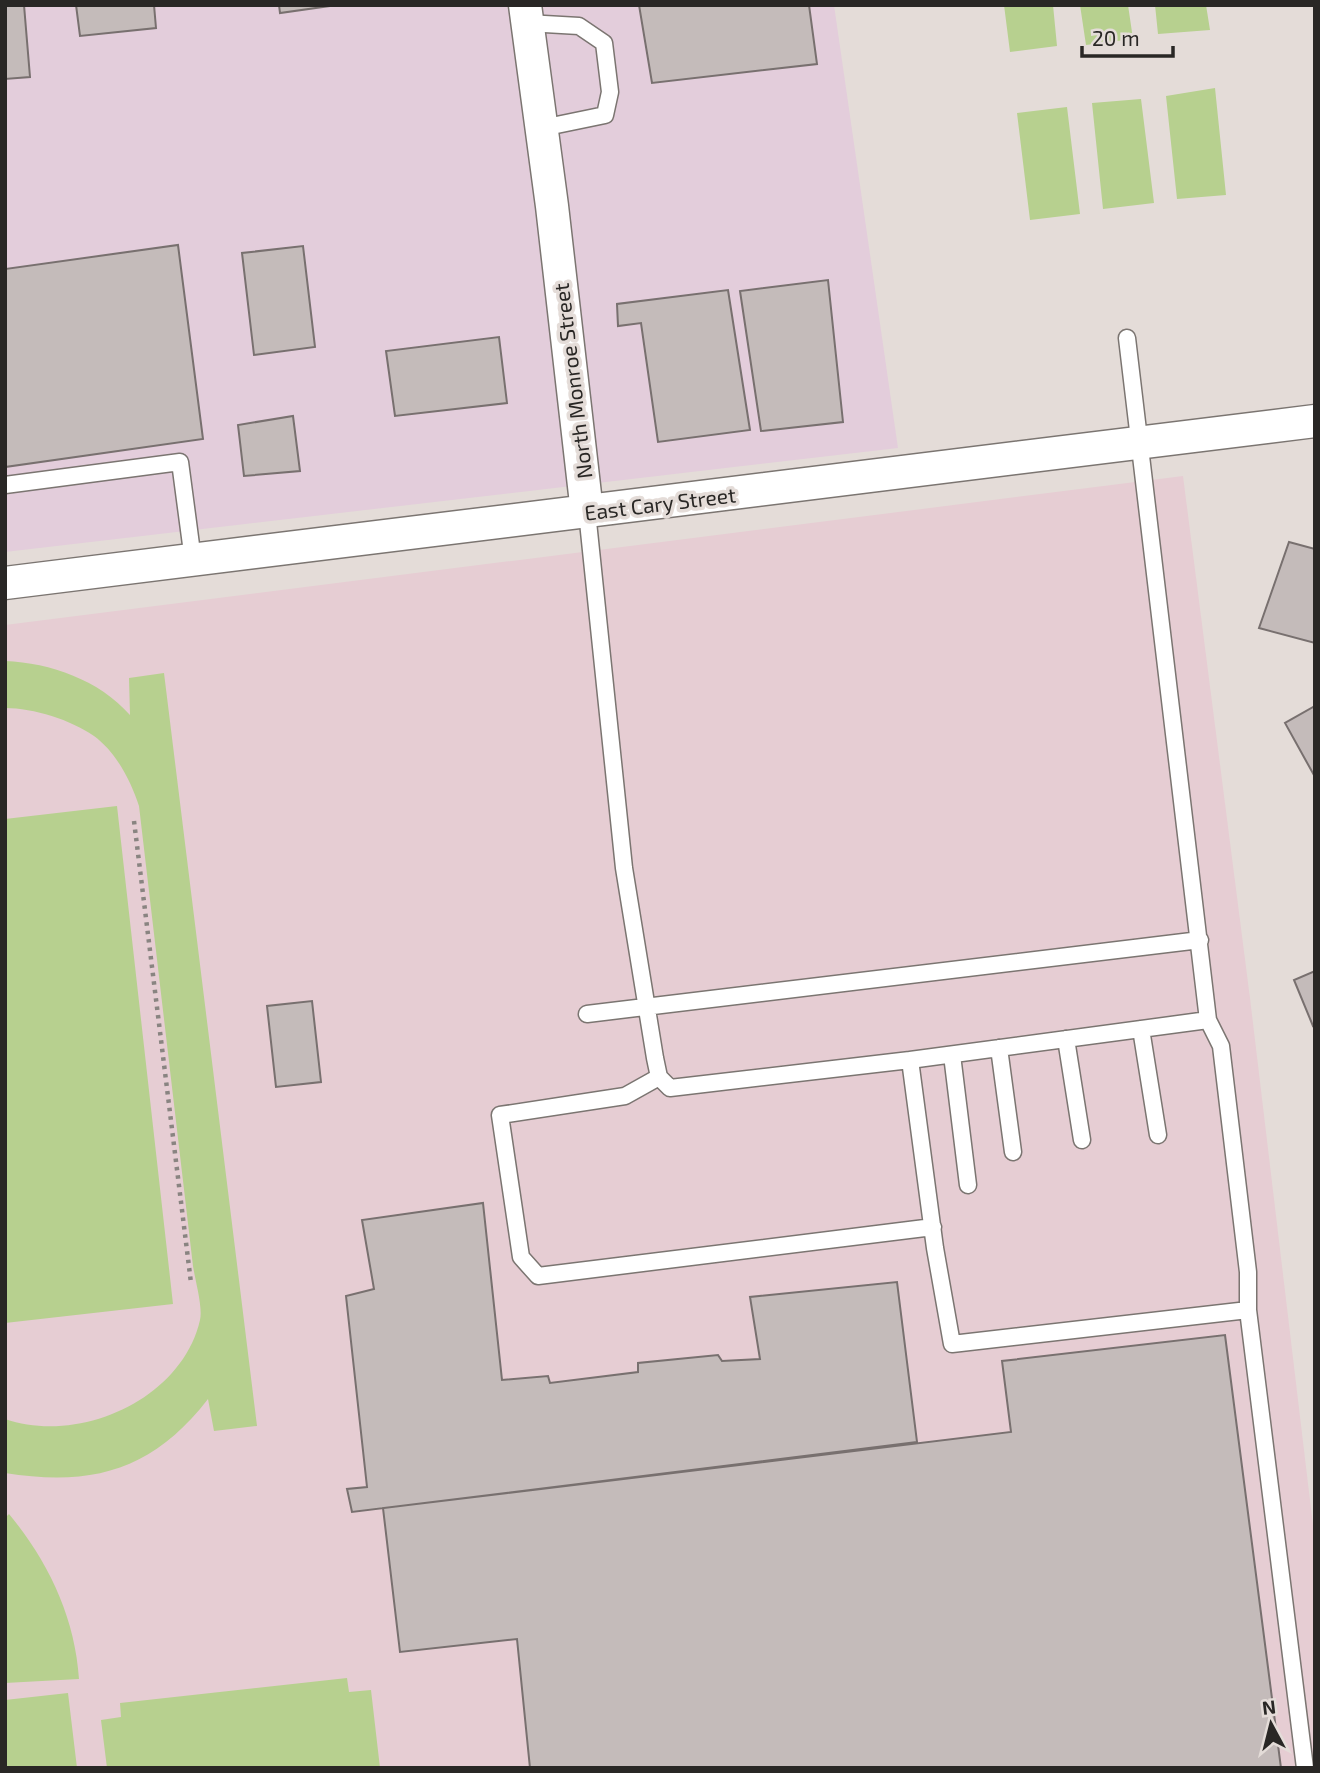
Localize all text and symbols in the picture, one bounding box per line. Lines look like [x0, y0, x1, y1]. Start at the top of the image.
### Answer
scale bar [1082, 14, 1173, 58]
text: 20 m [1092, 25, 1140, 50]
street label: North Monroe Street [548, 282, 596, 480]
street label: East Cary Street [583, 481, 737, 525]
north arrow [1236, 1689, 1306, 1759]
text: N [1261, 1694, 1277, 1719]

